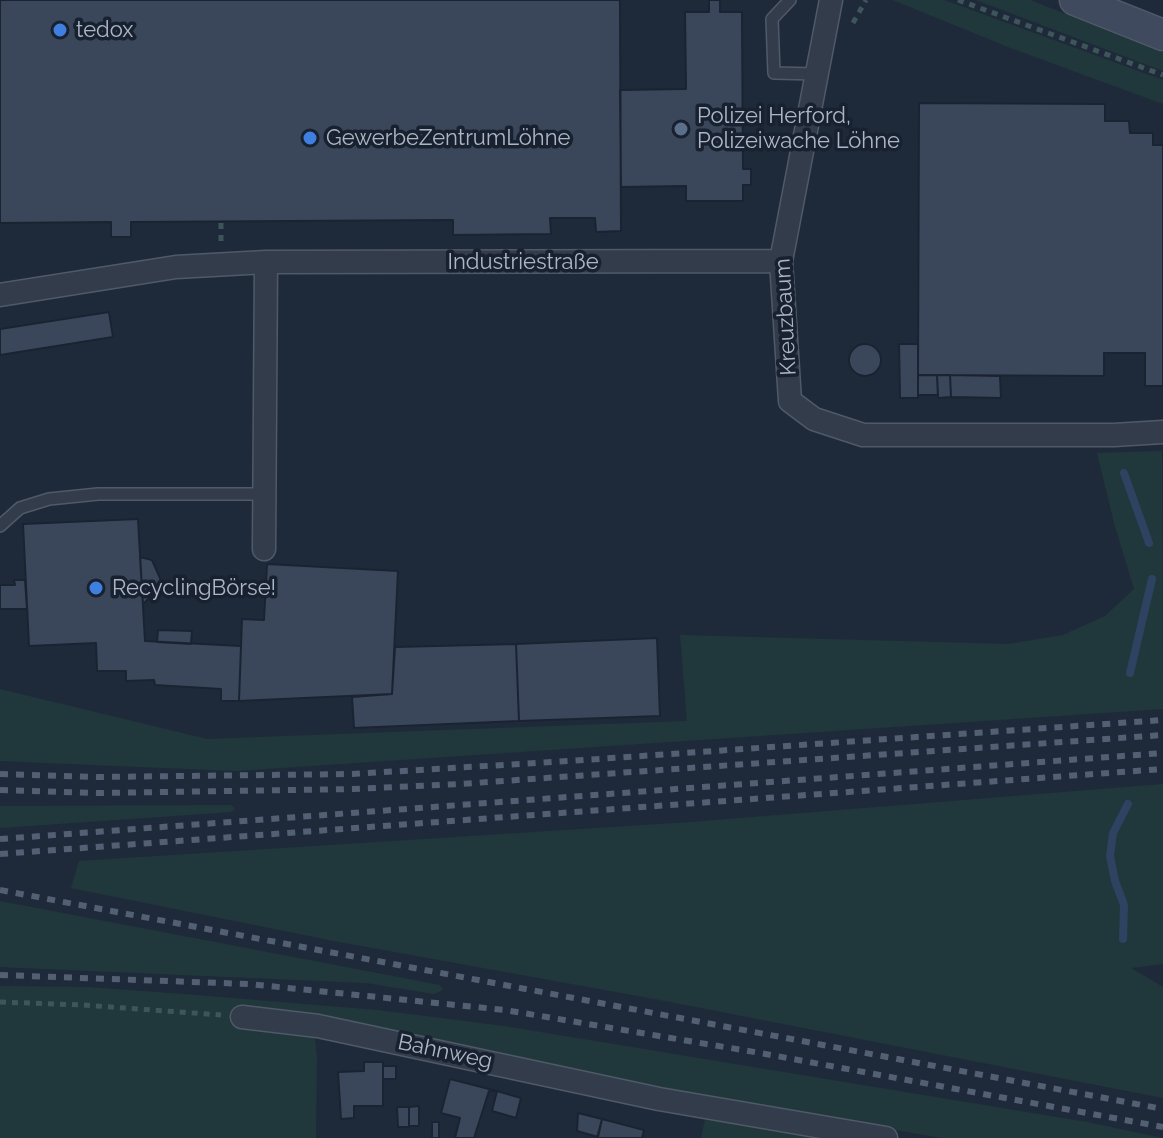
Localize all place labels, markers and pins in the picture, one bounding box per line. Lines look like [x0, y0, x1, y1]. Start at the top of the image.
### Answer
place label: tedox [76, 17, 133, 43]
marker: tedox [51, 21, 69, 39]
place label: Polizei Herford, Polizeiwache Löhne [697, 103, 900, 154]
marker: Polizei Herford, Polizeiwache Löhne [672, 120, 690, 138]
place label: GewerbeZentrumLöhne [326, 125, 570, 151]
marker: GewerbeZentrumLöhne [301, 129, 319, 147]
place label: RecyclingBörse! [112, 575, 276, 601]
marker: RecyclingBörse! [87, 579, 105, 597]

